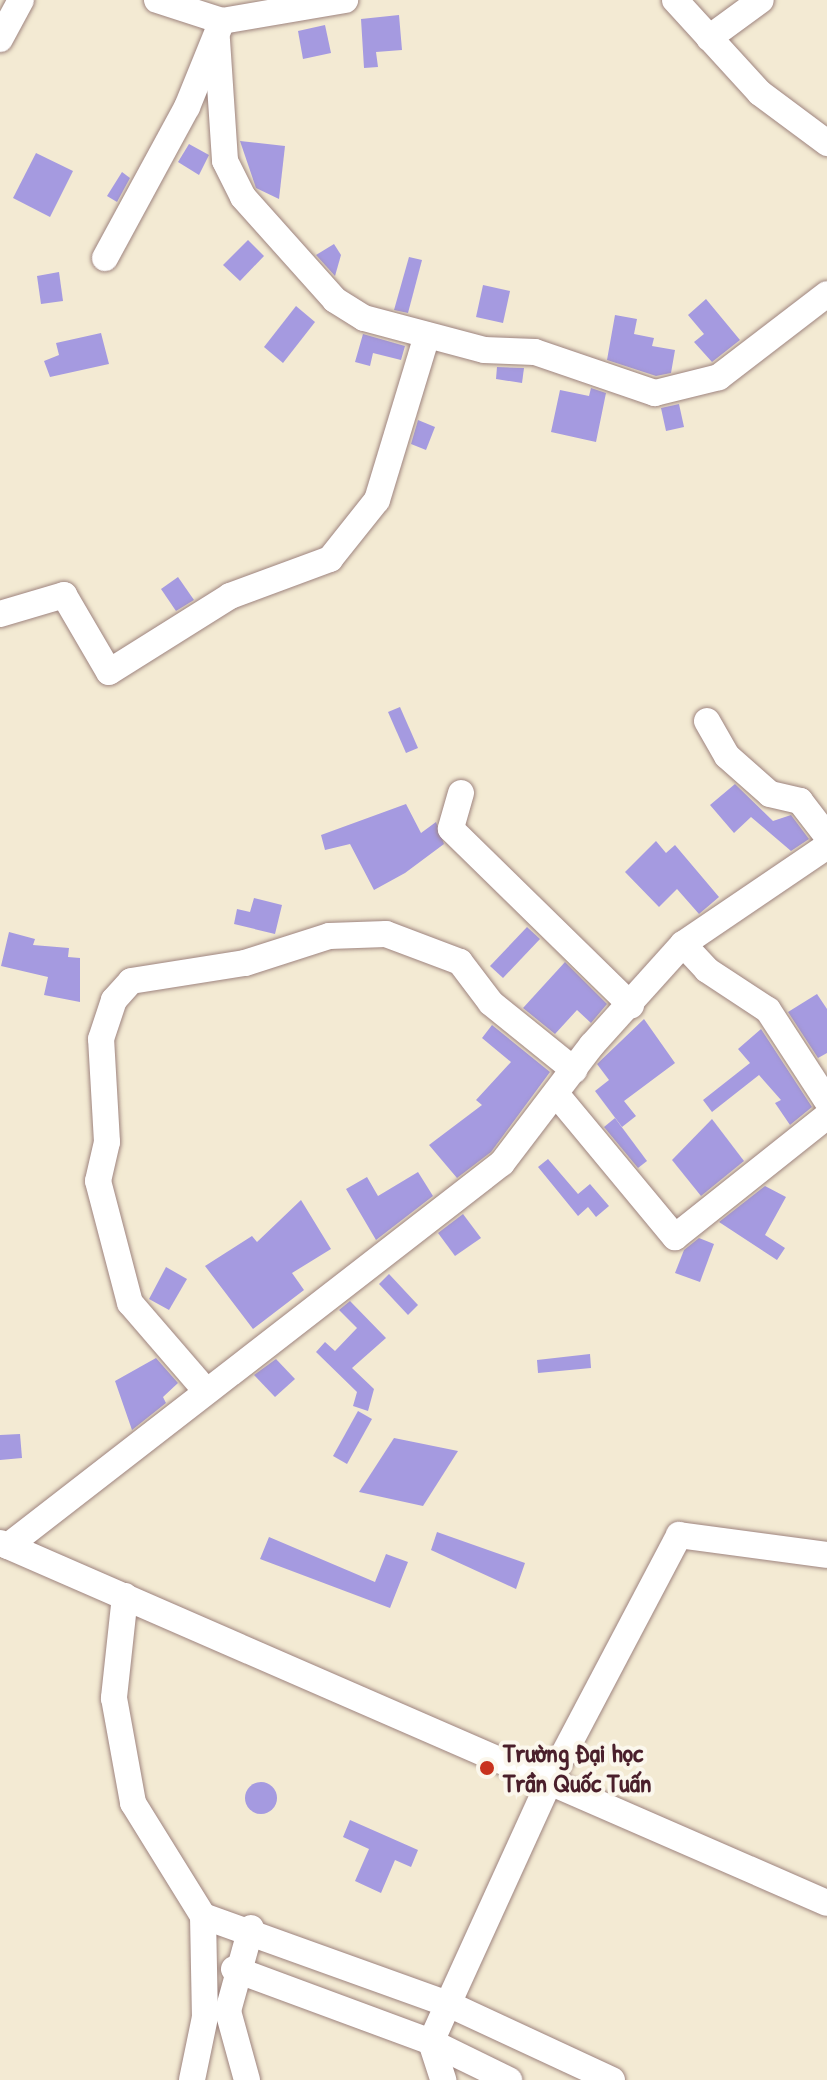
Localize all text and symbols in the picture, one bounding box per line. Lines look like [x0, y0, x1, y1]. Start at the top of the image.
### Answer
place label: Trường Đại học Trần Quốc Tuấn [503, 1737, 652, 1798]
marker: Trường Đại học Trần Quốc Tuấn [478, 1759, 496, 1777]

